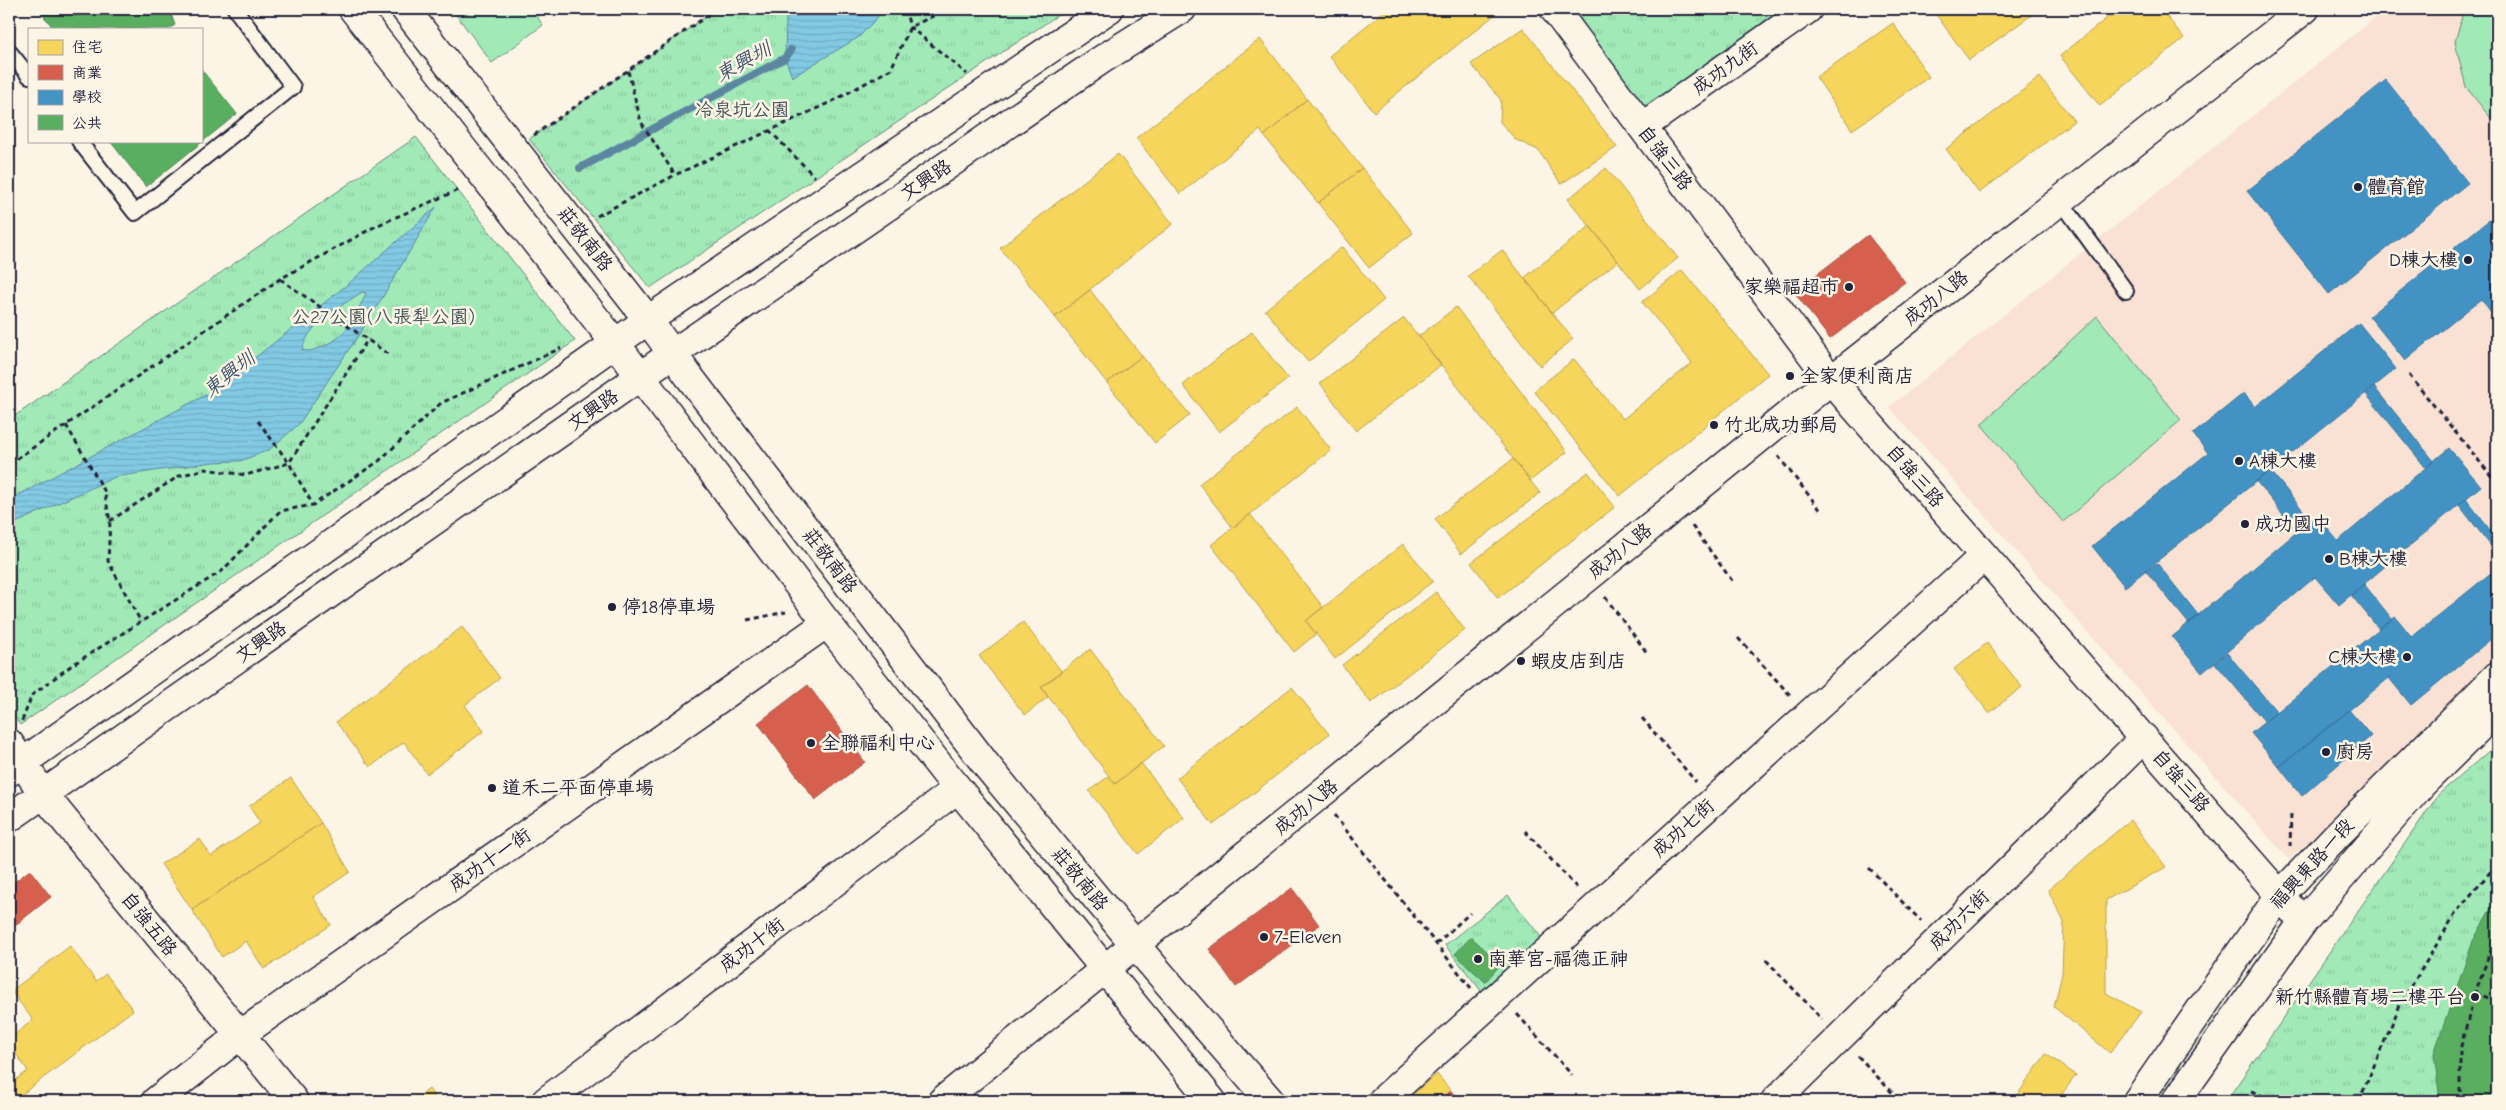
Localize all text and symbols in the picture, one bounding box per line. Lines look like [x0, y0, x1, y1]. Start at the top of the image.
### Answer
legend [28, 28, 202, 142]
water label: 東興圳 [711, 36, 777, 87]
street label: 成功九街 [1688, 37, 1762, 99]
text: 住宅 [72, 38, 102, 56]
text: 商業 [72, 64, 102, 82]
text: 學校 [72, 88, 102, 106]
park label: 冷泉坑公園 [694, 99, 790, 121]
text: 公共 [72, 114, 102, 132]
street label: 自強三路 [1633, 121, 1697, 195]
street label: 文興路 [896, 155, 956, 205]
place label: 體育館 [2368, 176, 2425, 198]
marker: 體育館 [2352, 181, 2364, 193]
street label: 莊敬南路 [553, 202, 617, 276]
place label: D棟大樓 [2389, 249, 2458, 271]
marker: D棟大樓 [2462, 254, 2474, 266]
street label: 成功八路 [1899, 266, 1973, 330]
place label: 家樂福超市 [1744, 276, 1839, 298]
marker: 家樂福超市 [1843, 281, 1855, 293]
park label: 公27公園(八張犁公園) [291, 306, 475, 328]
water label: 東興圳 [198, 345, 261, 402]
place label: 全家便利商店 [1800, 365, 1914, 387]
marker: 全家便利商店 [1784, 370, 1796, 382]
street label: 文興路 [563, 385, 623, 435]
place label: 竹北成功郵局 [1724, 414, 1838, 436]
marker: 竹北成功郵局 [1708, 419, 1720, 431]
street label: 自強三路 [1882, 440, 1948, 512]
place label: A棟大樓 [2249, 450, 2317, 472]
marker: A棟大樓 [2233, 455, 2245, 467]
place label: 成功國中 [2255, 513, 2331, 535]
marker: 成功國中 [2239, 518, 2251, 530]
street label: 成功八路 [1584, 519, 1656, 583]
street label: 莊敬南路 [798, 524, 862, 598]
place label: B棟大樓 [2339, 548, 2408, 570]
marker: B棟大樓 [2323, 553, 2335, 565]
place label: 停18停車場 [622, 596, 715, 618]
marker: 停18停車場 [606, 601, 618, 613]
street label: 文興路 [231, 617, 291, 667]
place label: C棟大樓 [2328, 646, 2397, 668]
place label: 蝦皮店到店 [1531, 650, 1626, 672]
marker: C棟大樓 [2401, 651, 2413, 663]
marker: 蝦皮店到店 [1515, 655, 1527, 667]
place label: 全聯福利中心 [821, 732, 935, 754]
marker: 全聯福利中心 [805, 737, 817, 749]
place label: 廚房 [2336, 741, 2374, 763]
street label: 自強三路 [2148, 745, 2214, 817]
marker: 廚房 [2320, 746, 2332, 758]
street label: 成功八路 [1270, 775, 1342, 839]
place label: 道禾二平面停車場 [502, 777, 654, 799]
marker: 道禾二平面停車場 [486, 782, 498, 794]
street label: 成功七街 [1647, 794, 1719, 862]
street label: 福興東路一段 [2266, 814, 2358, 914]
street label: 成功十一街 [445, 824, 535, 896]
street label: 莊敬南路 [1047, 843, 1113, 915]
street label: 成功六街 [1924, 885, 1994, 955]
street label: 自強五路 [117, 888, 181, 960]
street label: 成功十街 [715, 913, 789, 977]
place label: 7-Eleven [1274, 926, 1342, 948]
marker: 7-Eleven [1258, 931, 1270, 943]
place label: 南華宮-福德正神 [1488, 948, 1629, 970]
marker: 南華宮-福德正神 [1472, 953, 1484, 965]
place label: 新竹縣體育場二樓平台 [2275, 986, 2465, 1008]
marker: 新竹縣體育場二樓平台 [2469, 991, 2481, 1003]

